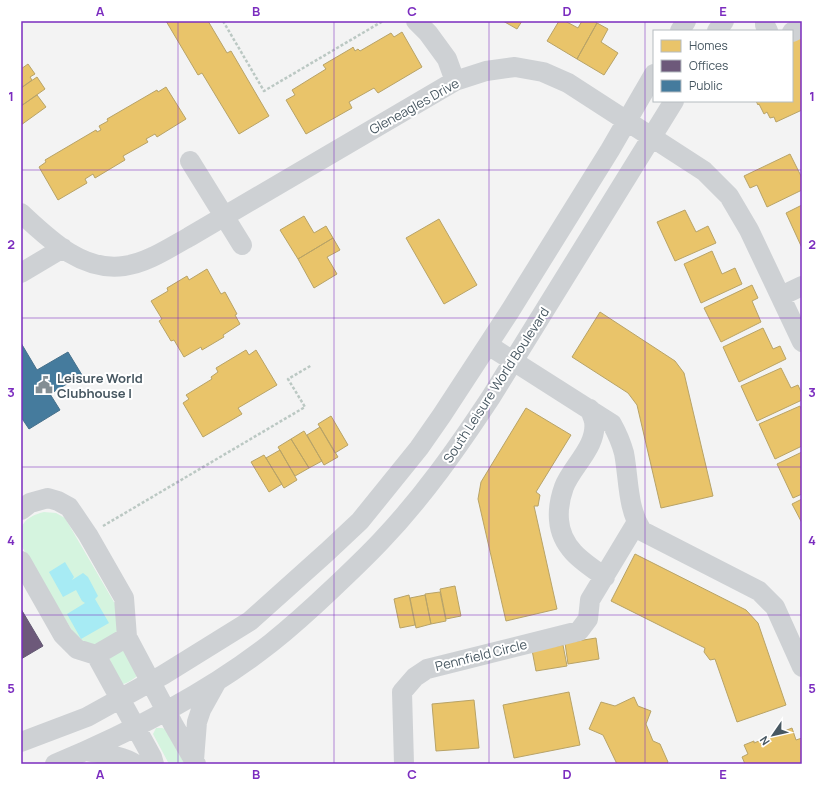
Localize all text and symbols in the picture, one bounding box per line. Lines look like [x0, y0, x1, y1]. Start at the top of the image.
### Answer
text: A [96, 2, 105, 20]
text: B [252, 2, 260, 20]
text: C [407, 2, 417, 20]
text: D [562, 2, 572, 20]
text: E [719, 2, 727, 20]
legend [653, 30, 793, 102]
text: Homes [689, 37, 728, 54]
text: Offices [689, 57, 728, 74]
street label: Gleneagles Drive [366, 74, 462, 138]
text: Public [689, 77, 723, 94]
text: 1 [8, 87, 14, 105]
text: 1 [809, 87, 815, 105]
text: 2 [7, 235, 15, 253]
text: 2 [808, 235, 816, 253]
street label: South Leisure World Boulevard [439, 304, 553, 466]
place label: Leisure World Clubhouse I [57, 369, 143, 402]
public building icon: Leisure World Clubhouse I [34, 375, 54, 395]
text: 3 [7, 383, 15, 401]
text: 3 [808, 383, 816, 401]
text: 4 [7, 531, 15, 549]
text: 4 [808, 531, 816, 549]
street label: Pennfield Circle [433, 635, 529, 675]
text: 5 [7, 679, 15, 697]
text: 5 [808, 679, 816, 697]
north arrow [753, 715, 793, 755]
text: N [756, 733, 773, 748]
text: A [96, 765, 105, 783]
text: B [252, 765, 260, 783]
text: C [407, 765, 417, 783]
text: D [562, 765, 572, 783]
text: E [719, 765, 727, 783]

